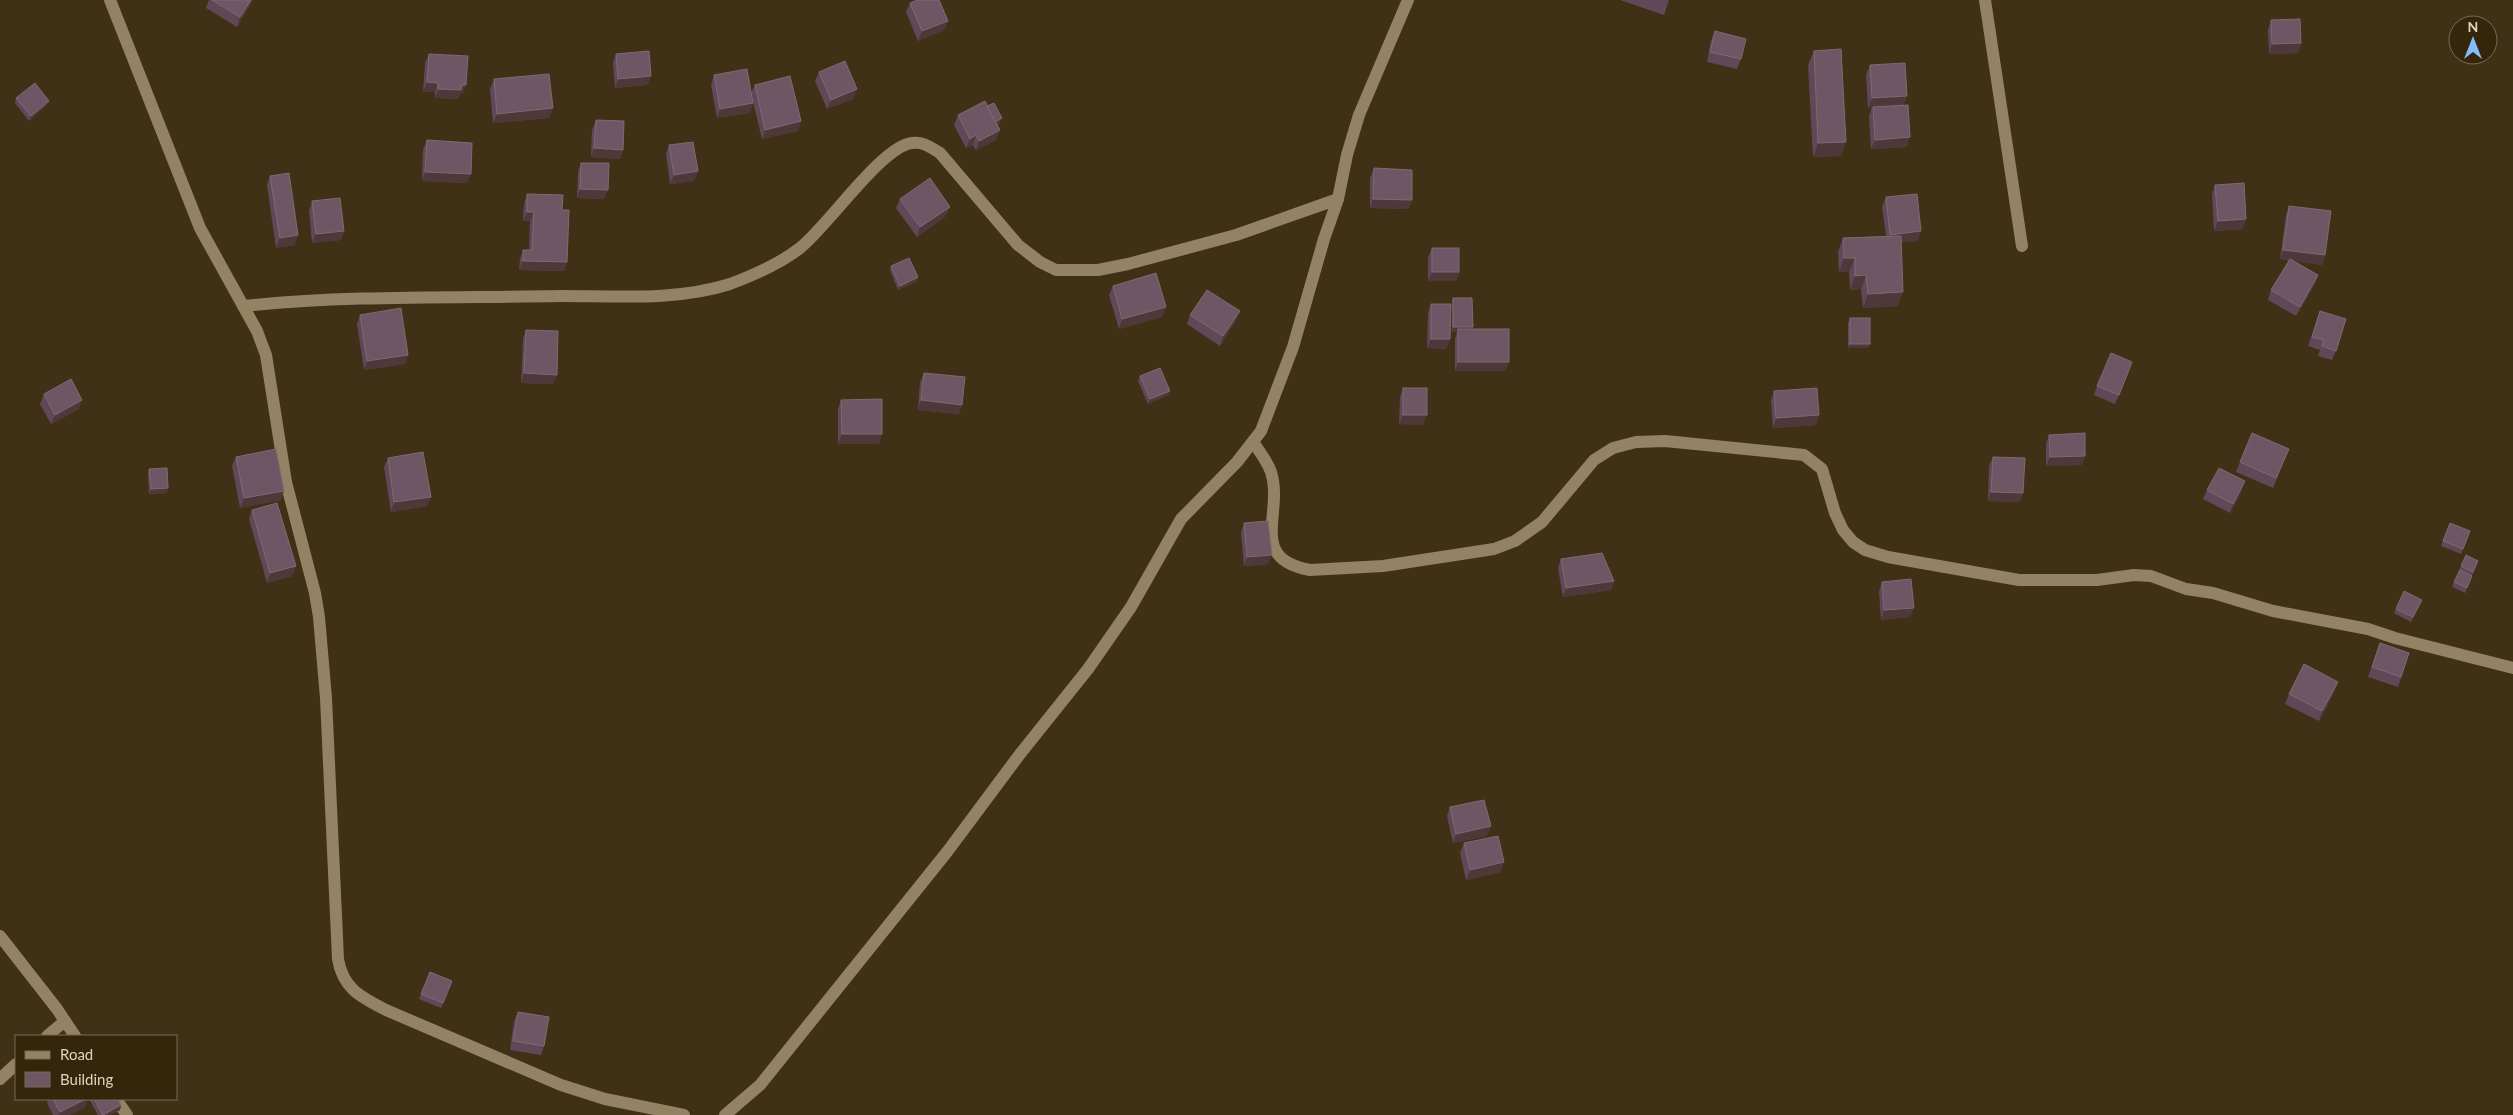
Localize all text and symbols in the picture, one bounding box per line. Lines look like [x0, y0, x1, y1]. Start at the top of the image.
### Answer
north arrow [2448, 15, 2498, 65]
text: N [2468, 18, 2478, 35]
legend [15, 1035, 178, 1100]
text: Road [60, 1045, 93, 1063]
text: Building [60, 1070, 113, 1088]

